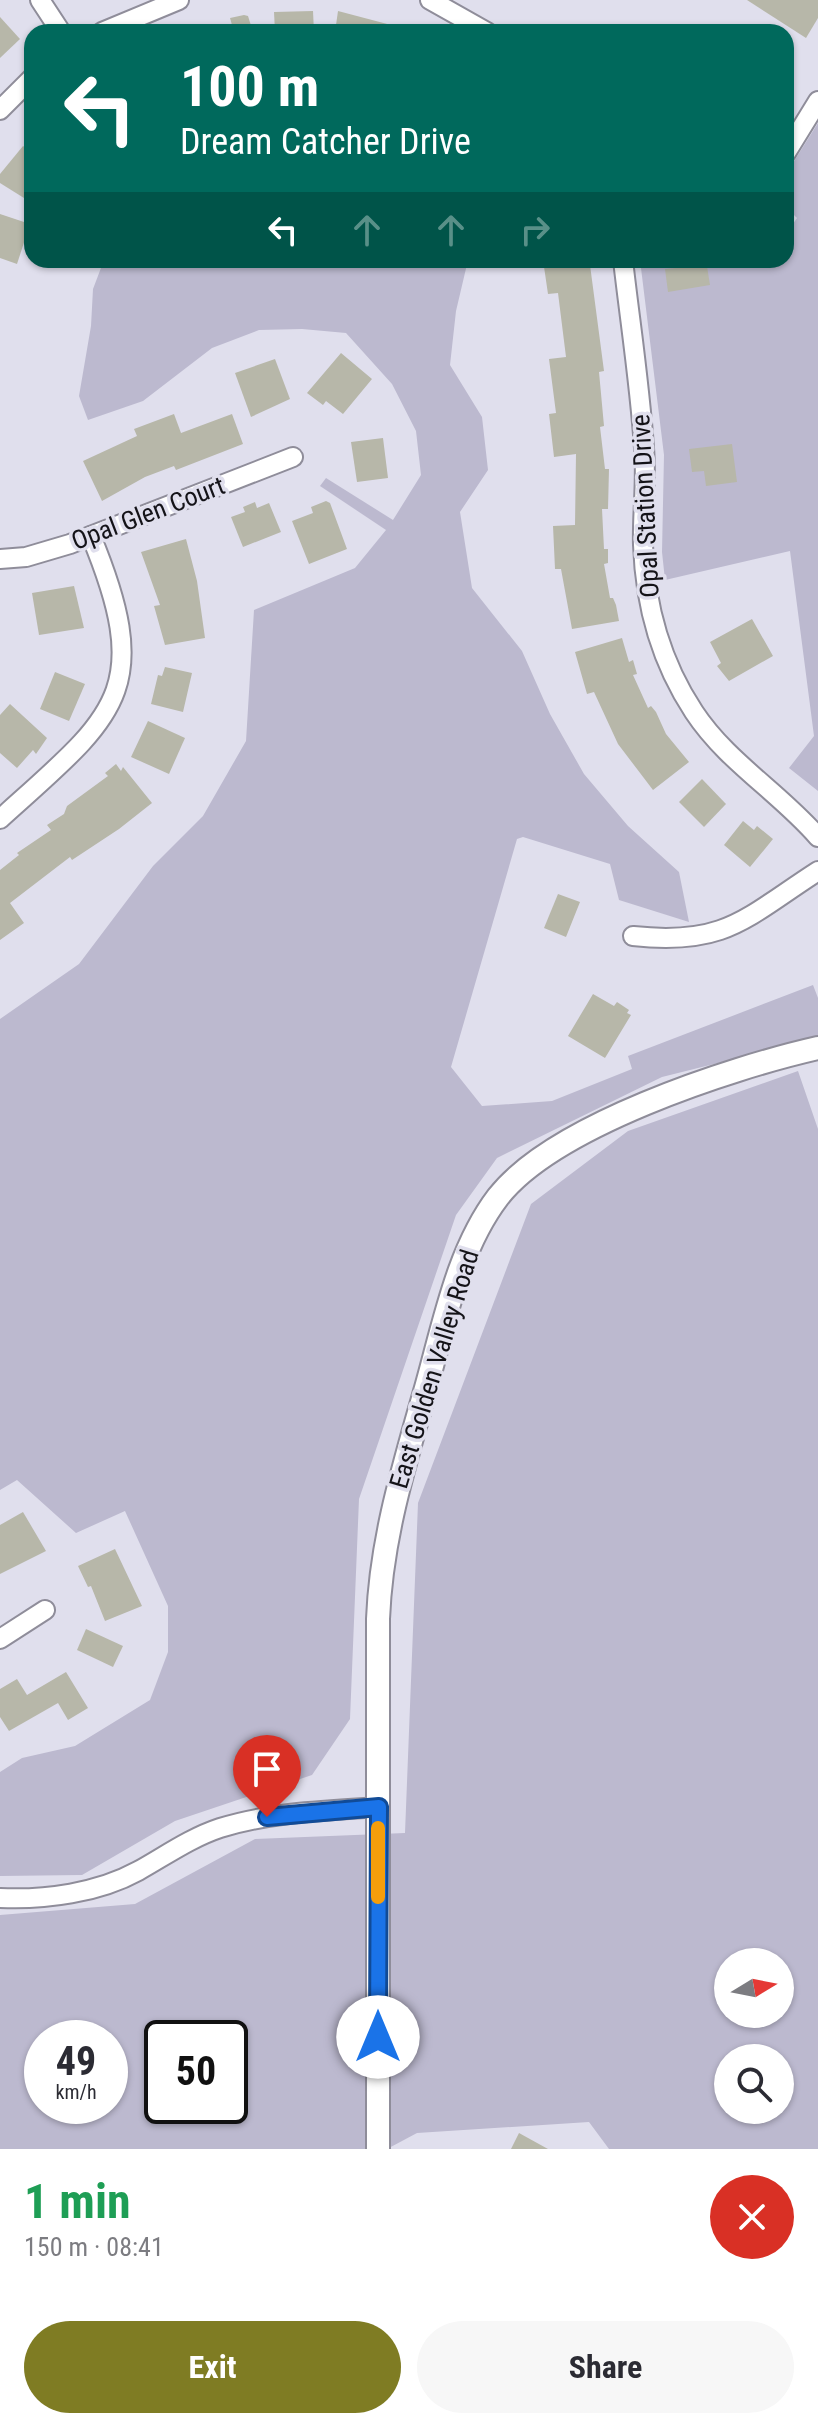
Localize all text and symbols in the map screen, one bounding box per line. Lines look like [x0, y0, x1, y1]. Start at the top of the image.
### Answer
text: 100 m [180, 54, 319, 120]
icon: left [48, 56, 152, 160]
text: Dream Catcher Drive [180, 121, 471, 163]
icon: left [261, 208, 305, 252]
icon: ahead [345, 208, 389, 252]
icon: ahead [429, 208, 473, 252]
icon: right [513, 208, 557, 252]
street label: Opal Station Drive [625, 414, 665, 598]
street label: Opal Glen Court [67, 470, 229, 556]
street label: East Golden Valley Road [383, 1246, 485, 1492]
pin [233, 1735, 301, 1817]
icon: arrive [245, 1747, 289, 1791]
north arrow [714, 1948, 794, 2028]
map controls [714, 1948, 794, 2124]
position arrow [336, 1995, 420, 2079]
speed limit sign: 50 [144, 2020, 248, 2124]
text: 49 [56, 2038, 96, 2085]
button: search [714, 2044, 794, 2124]
text: km/h [55, 2080, 97, 2104]
text: 1 min [24, 2173, 131, 2230]
button: close [710, 2175, 794, 2259]
text: 150 m · 08:41 [24, 2232, 164, 2262]
button: Exit [24, 2321, 401, 2413]
button: Share [417, 2321, 794, 2413]

